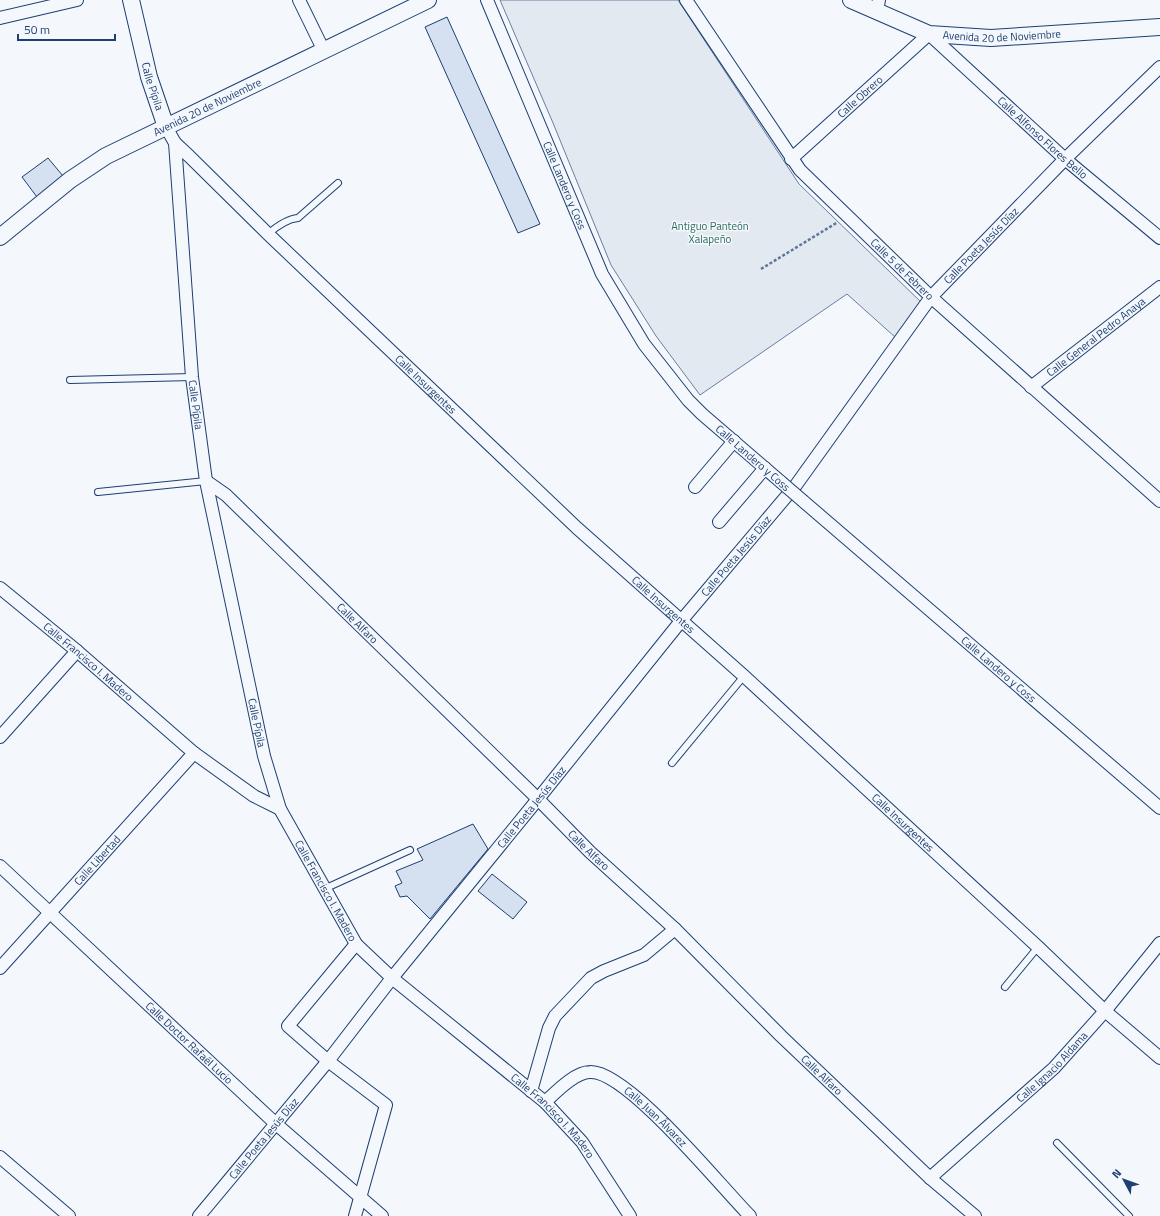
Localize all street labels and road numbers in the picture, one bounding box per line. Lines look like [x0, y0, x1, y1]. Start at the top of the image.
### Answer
street label: Avenida 20 de Noviembre [942, 25, 1062, 46]
street label: Calle Pípila [138, 61, 168, 113]
street label: Calle Obrero [834, 72, 886, 121]
street label: Avenida 20 de Noviembre [150, 74, 264, 140]
street label: Calle Alfonso Flores Bello [994, 93, 1091, 183]
street label: Calle Landero y Coss [539, 139, 590, 232]
street label: Calle Poeta Jesús Díaz [940, 204, 1022, 288]
street label: Calle 5 de Febrero [867, 235, 938, 304]
street label: Calle General Pedro Anaya [1043, 293, 1149, 380]
street label: Calle Insurgentes [392, 351, 460, 417]
street label: Calle Pípila [184, 379, 207, 431]
street label: Calle Landero y Coss [712, 421, 794, 495]
street label: Calle Poeta Jesús Díaz [697, 512, 775, 600]
street label: Calle Insurgentes [628, 572, 698, 637]
street label: Calle Alfaro [333, 599, 382, 647]
street label: Calle Francisco I. Madero [40, 619, 137, 705]
street label: Calle Landero y Coss [958, 632, 1040, 706]
street label: Calle Pípila [244, 697, 270, 749]
street label: Calle Poeta Jesús Díaz [493, 763, 569, 851]
street label: Calle Insurgentes [868, 790, 938, 855]
street label: Calle Alfaro [564, 826, 613, 874]
street label: Calle Libertad [70, 832, 124, 889]
street label: Calle Francisco I. Madero [291, 837, 361, 944]
street label: Calle Doctor Rafaél Lucio [142, 998, 237, 1088]
street label: Calle Ignacio Aldama [1013, 1028, 1091, 1106]
street label: Calle Alfaro [797, 1051, 846, 1099]
street label: Calle Francisco I. Madero [508, 1070, 598, 1161]
street label: Calle Juan Álvarez [621, 1083, 691, 1150]
street label: Calle Poeta Jesús Díaz [225, 1094, 302, 1182]

